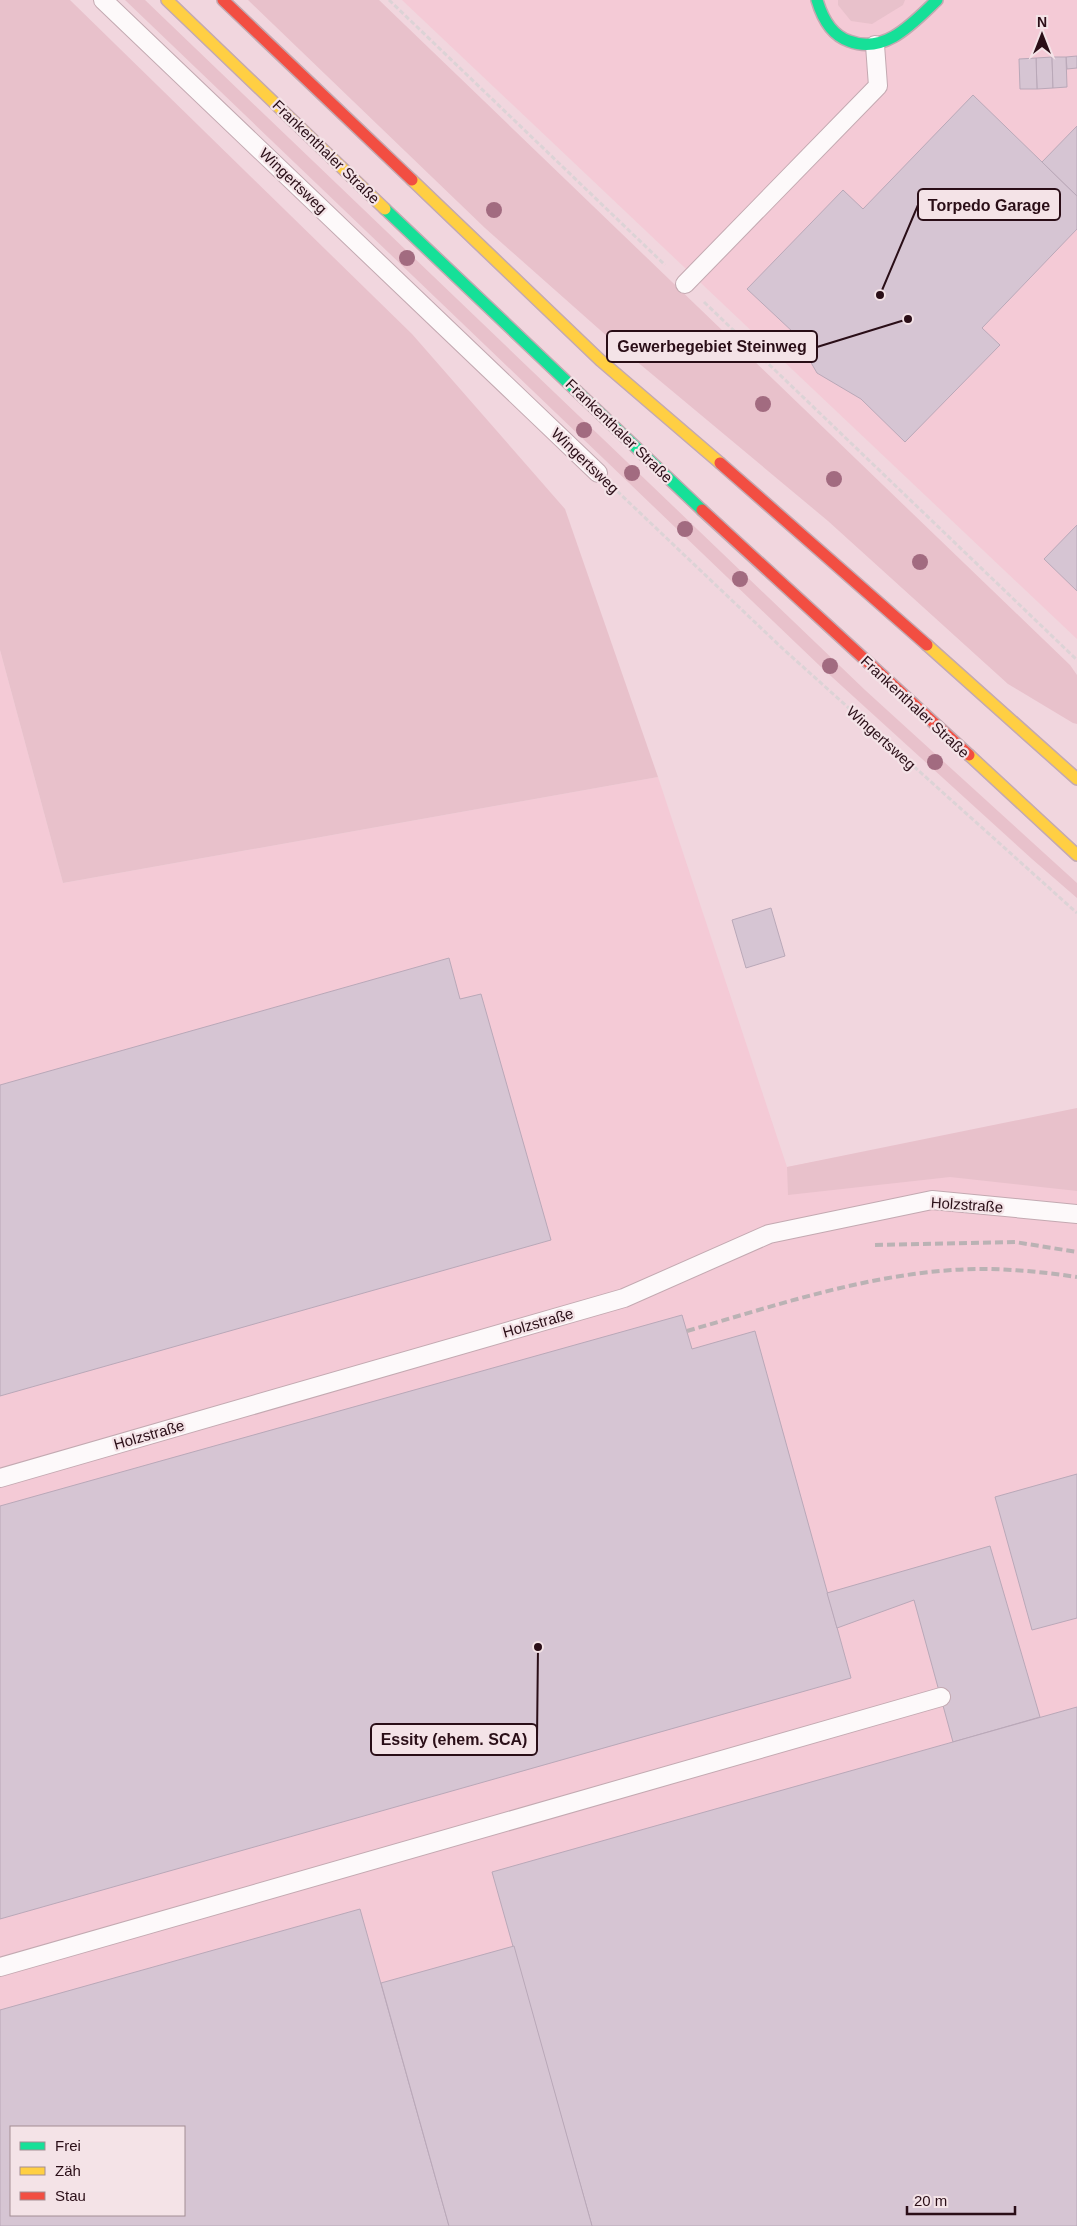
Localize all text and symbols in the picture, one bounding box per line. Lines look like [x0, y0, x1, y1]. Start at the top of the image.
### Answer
north arrow [1017, 10, 1067, 60]
text: N [1037, 14, 1047, 30]
street label: Frankenthaler Straße [269, 96, 383, 207]
street label: Wingertsweg [256, 144, 330, 217]
callout: Torpedo Garage [918, 189, 1060, 220]
text: Torpedo Garage [928, 197, 1050, 214]
callout: Gewerbegebiet Steinweg [607, 331, 817, 362]
text: Gewerbegebiet Steinweg [617, 338, 807, 355]
street label: Frankenthaler Straße [562, 375, 676, 486]
street label: Wingertsweg [548, 424, 622, 497]
street label: Frankenthaler Straße [858, 652, 973, 761]
street label: Wingertsweg [843, 702, 919, 773]
street label: Holzstraße [930, 1193, 1004, 1216]
street label: Holzstraße [501, 1304, 575, 1341]
street label: Holzstraße [112, 1416, 186, 1453]
callout: Essity (ehem. SCA) [371, 1724, 537, 1755]
text: Essity (ehem. SCA) [381, 1731, 527, 1748]
legend [10, 2126, 185, 2216]
text: Frei [55, 2137, 81, 2154]
text: Zäh [55, 2162, 81, 2179]
scale bar [907, 2184, 1014, 2216]
text: Stau [55, 2187, 86, 2204]
text: 20 m [914, 2192, 947, 2209]

